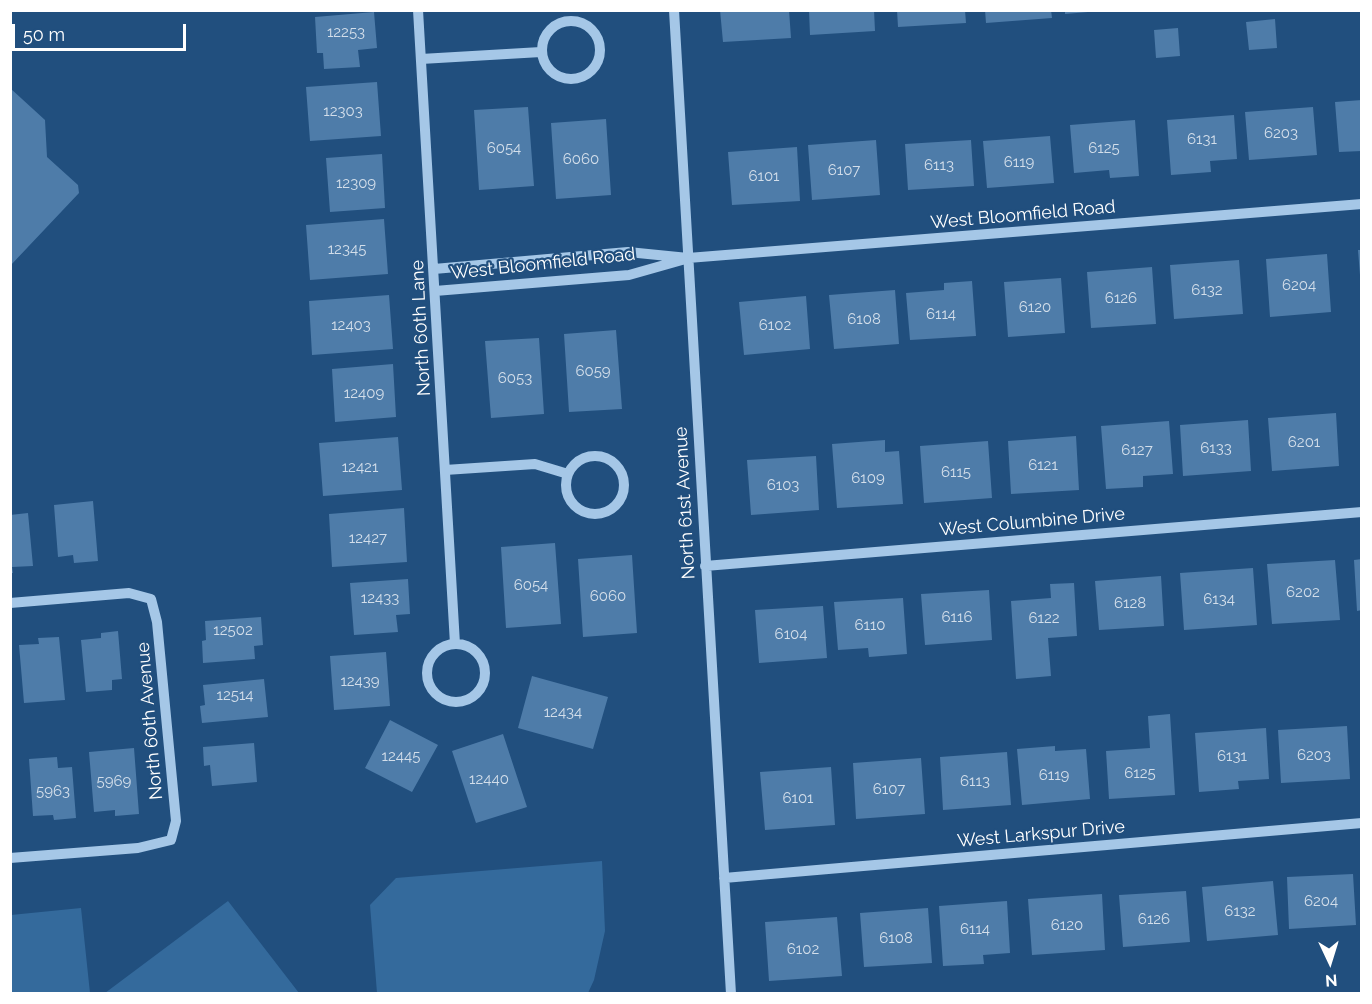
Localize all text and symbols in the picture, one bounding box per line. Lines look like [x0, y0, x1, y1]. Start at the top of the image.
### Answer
scale bar [15, 12, 189, 50]
house number: 12253 [327, 23, 365, 41]
text: 50 m [23, 24, 65, 45]
house number: 12303 [323, 102, 363, 120]
house number: 6203 [1264, 124, 1298, 142]
house number: 6131 [1187, 130, 1217, 148]
house number: 6054 [487, 139, 521, 157]
house number: 6125 [1088, 139, 1120, 157]
house number: 6060 [563, 150, 599, 168]
house number: 6119 [1004, 153, 1034, 171]
house number: 6113 [924, 156, 954, 174]
house number: 6107 [828, 161, 860, 179]
house number: 6101 [748, 167, 780, 185]
house number: 12309 [336, 174, 376, 192]
street label: West Bloomfield Road [930, 196, 1116, 234]
house number: 12345 [328, 240, 366, 258]
street label: West Bloomfield Road [450, 244, 636, 284]
street label: North 60th Lane [407, 259, 435, 397]
house number: 6204 [1282, 276, 1316, 294]
house number: 6132 [1191, 281, 1223, 299]
house number: 6126 [1105, 289, 1137, 307]
house number: 6120 [1019, 298, 1051, 316]
house number: 6114 [926, 305, 956, 323]
house number: 6108 [847, 310, 881, 328]
house number: 12403 [331, 316, 371, 334]
house number: 6102 [759, 316, 791, 334]
house number: 6059 [575, 362, 611, 380]
house number: 6053 [498, 369, 532, 387]
house number: 12409 [344, 384, 384, 402]
street label: North 61st Avenue [670, 426, 700, 580]
house number: 6201 [1288, 433, 1320, 451]
house number: 6133 [1200, 439, 1232, 457]
house number: 6127 [1121, 441, 1153, 459]
house number: 6121 [1028, 456, 1058, 474]
house number: 12421 [342, 458, 378, 476]
house number: 6115 [941, 463, 971, 481]
house number: 6109 [851, 469, 885, 487]
house number: 6103 [767, 476, 799, 494]
street label: West Columbine Drive [938, 503, 1126, 541]
house number: 12427 [349, 529, 387, 547]
house number: 6054 [514, 576, 548, 594]
house number: 6202 [1286, 583, 1320, 601]
house number: 6060 [590, 587, 626, 605]
house number: 12433 [361, 589, 399, 607]
house number: 6134 [1203, 590, 1235, 608]
house number: 6128 [1114, 594, 1146, 612]
house number: 6116 [942, 608, 972, 626]
house number: 6122 [1028, 609, 1060, 627]
house number: 6110 [854, 616, 886, 634]
house number: 12502 [213, 621, 253, 639]
house number: 6104 [775, 625, 807, 643]
street label: North 60th Avenue [132, 641, 168, 801]
house number: 12439 [340, 672, 380, 690]
house number: 12514 [216, 686, 254, 704]
house number: 12434 [544, 703, 582, 721]
house number: 6203 [1297, 746, 1331, 764]
house number: 12445 [382, 747, 420, 765]
house number: 6131 [1217, 747, 1247, 765]
house number: 6125 [1124, 764, 1156, 782]
house number: 6119 [1039, 766, 1069, 784]
house number: 12440 [469, 770, 509, 788]
house number: 5969 [97, 772, 131, 790]
house number: 6113 [960, 772, 990, 790]
house number: 6107 [873, 780, 905, 798]
house number: 5963 [36, 782, 70, 800]
house number: 6101 [782, 789, 814, 807]
street label: West Larkspur Drive [956, 816, 1126, 852]
house number: 6204 [1304, 892, 1338, 910]
house number: 6132 [1224, 902, 1256, 920]
house number: 6126 [1138, 910, 1170, 928]
house number: 6120 [1051, 916, 1083, 934]
house number: 6114 [960, 920, 990, 938]
house number: 6108 [879, 929, 913, 947]
north arrow [1300, 932, 1360, 992]
house number: 6102 [787, 940, 819, 958]
text: N [1325, 971, 1338, 990]

